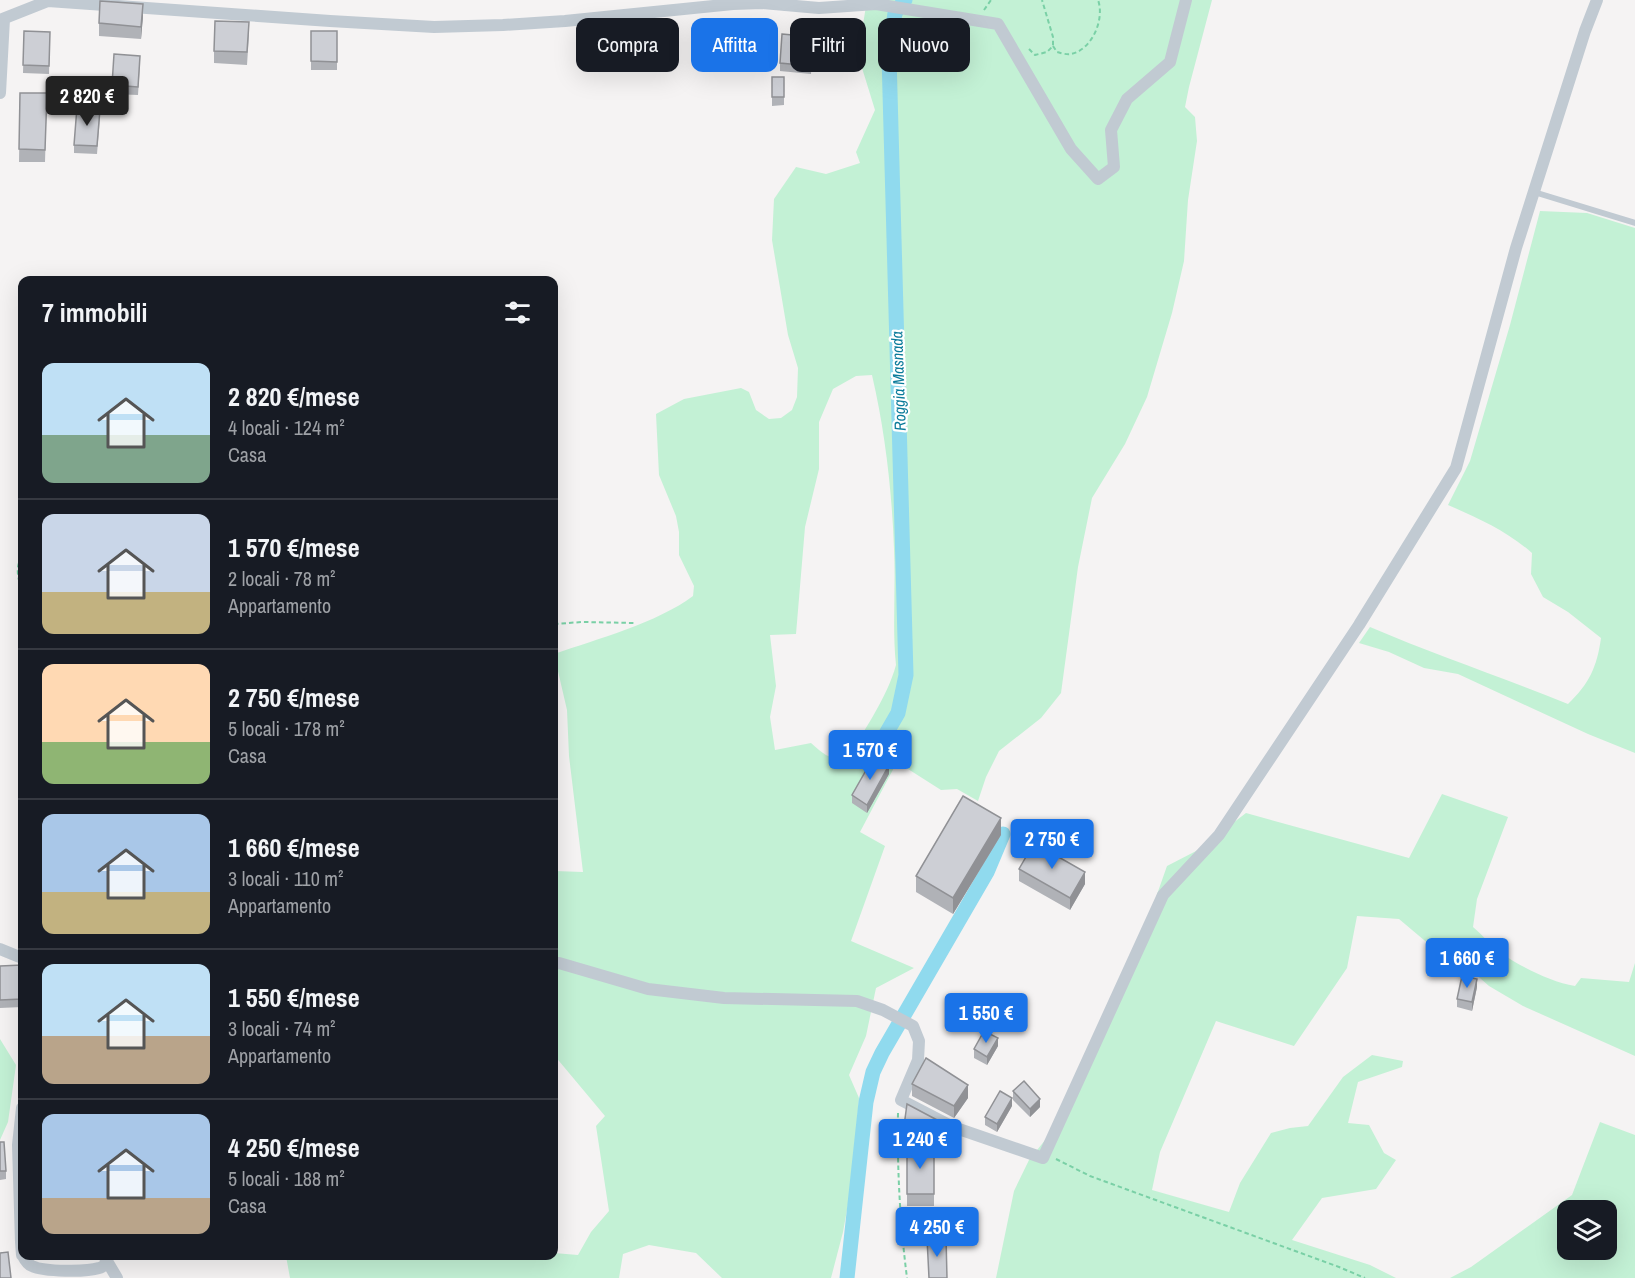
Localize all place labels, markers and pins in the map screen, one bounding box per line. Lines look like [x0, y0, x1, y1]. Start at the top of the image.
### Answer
pin: 2 820 € [32, 76, 142, 127]
pin: 1 570 € [815, 730, 925, 781]
pin: 2 750 € [997, 819, 1107, 870]
pin: 1 660 € [1412, 938, 1522, 989]
pin: 1 550 € [931, 993, 1041, 1044]
pin: 1 240 € [865, 1119, 975, 1170]
pin: 4 250 € [882, 1207, 992, 1258]

